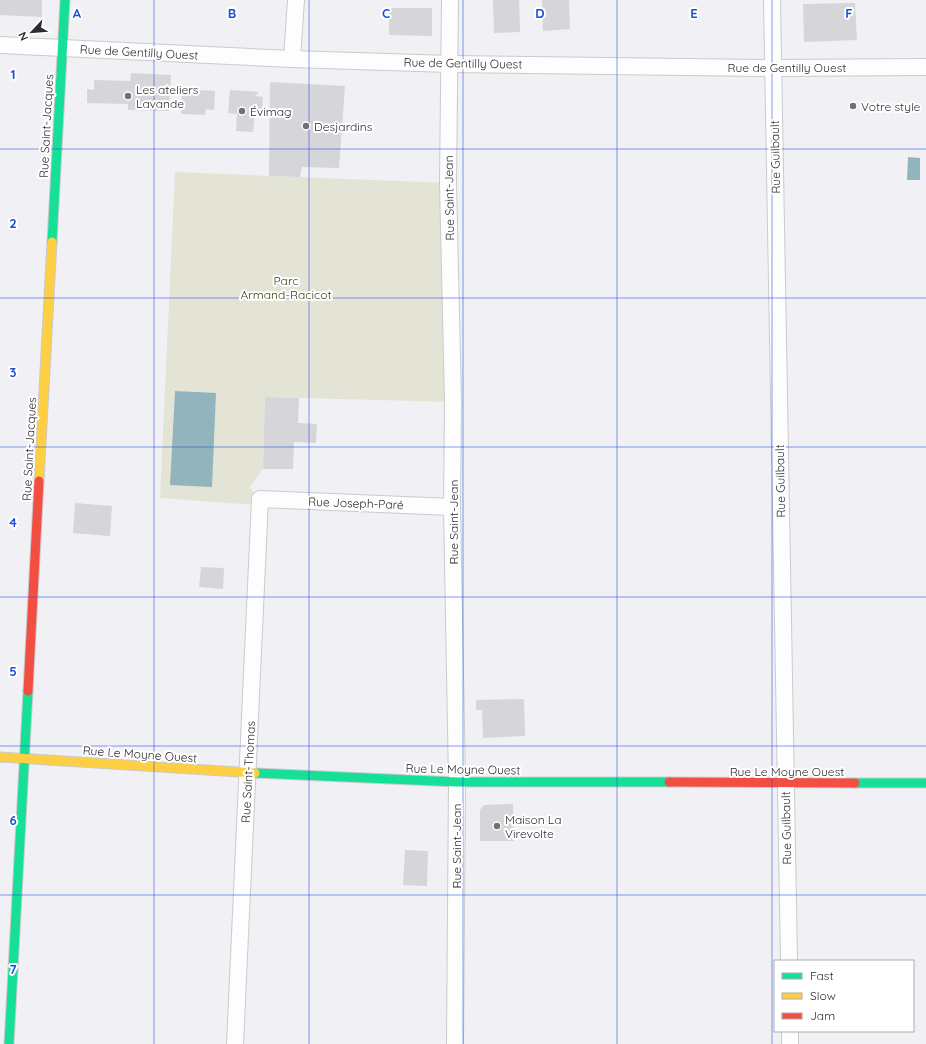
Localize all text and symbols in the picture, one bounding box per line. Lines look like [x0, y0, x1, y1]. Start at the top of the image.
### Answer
text: A [73, 5, 82, 21]
text: B [228, 5, 236, 21]
text: C [382, 5, 390, 21]
text: D [535, 5, 545, 21]
text: E [690, 5, 698, 21]
text: F [845, 5, 853, 21]
north arrow [12, 12, 52, 52]
text: N [15, 30, 31, 43]
street label: Rue de Gentilly Ouest [79, 41, 199, 63]
street label: Rue de Gentilly Ouest [403, 54, 523, 72]
street label: Rue de Gentilly Ouest [728, 60, 846, 75]
text: 1 [10, 66, 16, 82]
street label: Rue Saint-Jacques [36, 73, 56, 178]
place label: Les ateliers Lavande [136, 82, 199, 111]
marker: Les ateliers Lavande [123, 91, 133, 101]
place label: Votre style [861, 99, 921, 114]
marker: Votre style [848, 101, 858, 111]
place label: Évimag [250, 104, 291, 119]
marker: Évimag [237, 106, 247, 116]
place label: Desjardins [314, 119, 373, 134]
street label: Rue Guilbault [767, 120, 783, 194]
marker: Desjardins [301, 121, 311, 131]
street label: Rue Saint-Jean [441, 155, 457, 241]
text: 2 [9, 215, 17, 231]
park label: Parc Armand-Racicot [240, 273, 332, 302]
text: 3 [10, 364, 17, 380]
street label: Rue Saint-Jacques [19, 396, 39, 501]
street label: Rue Guilbault [772, 444, 788, 518]
street label: Rue Saint-Jean [446, 480, 461, 564]
street label: Rue Joseph-Paré [308, 494, 404, 512]
text: 4 [9, 514, 17, 530]
text: 5 [9, 663, 17, 679]
street label: Rue Saint-Thomas [238, 720, 258, 823]
street label: Rue Le Moyne Ouest [82, 743, 198, 765]
street label: Rue Le Moyne Ouest [406, 760, 520, 778]
street label: Rue Le Moyne Ouest [730, 764, 844, 779]
street label: Rue Guilbault [778, 791, 794, 865]
street label: Rue Saint-Jean [449, 804, 464, 888]
text: 6 [9, 812, 17, 828]
place label: Maison La Virevolte [505, 812, 562, 841]
marker: Maison La Virevolte [492, 821, 502, 831]
legend [774, 960, 914, 1032]
text: 7 [9, 961, 17, 977]
text: Fast [810, 968, 834, 983]
text: Slow [810, 988, 836, 1003]
text: Jam [810, 1008, 835, 1023]

